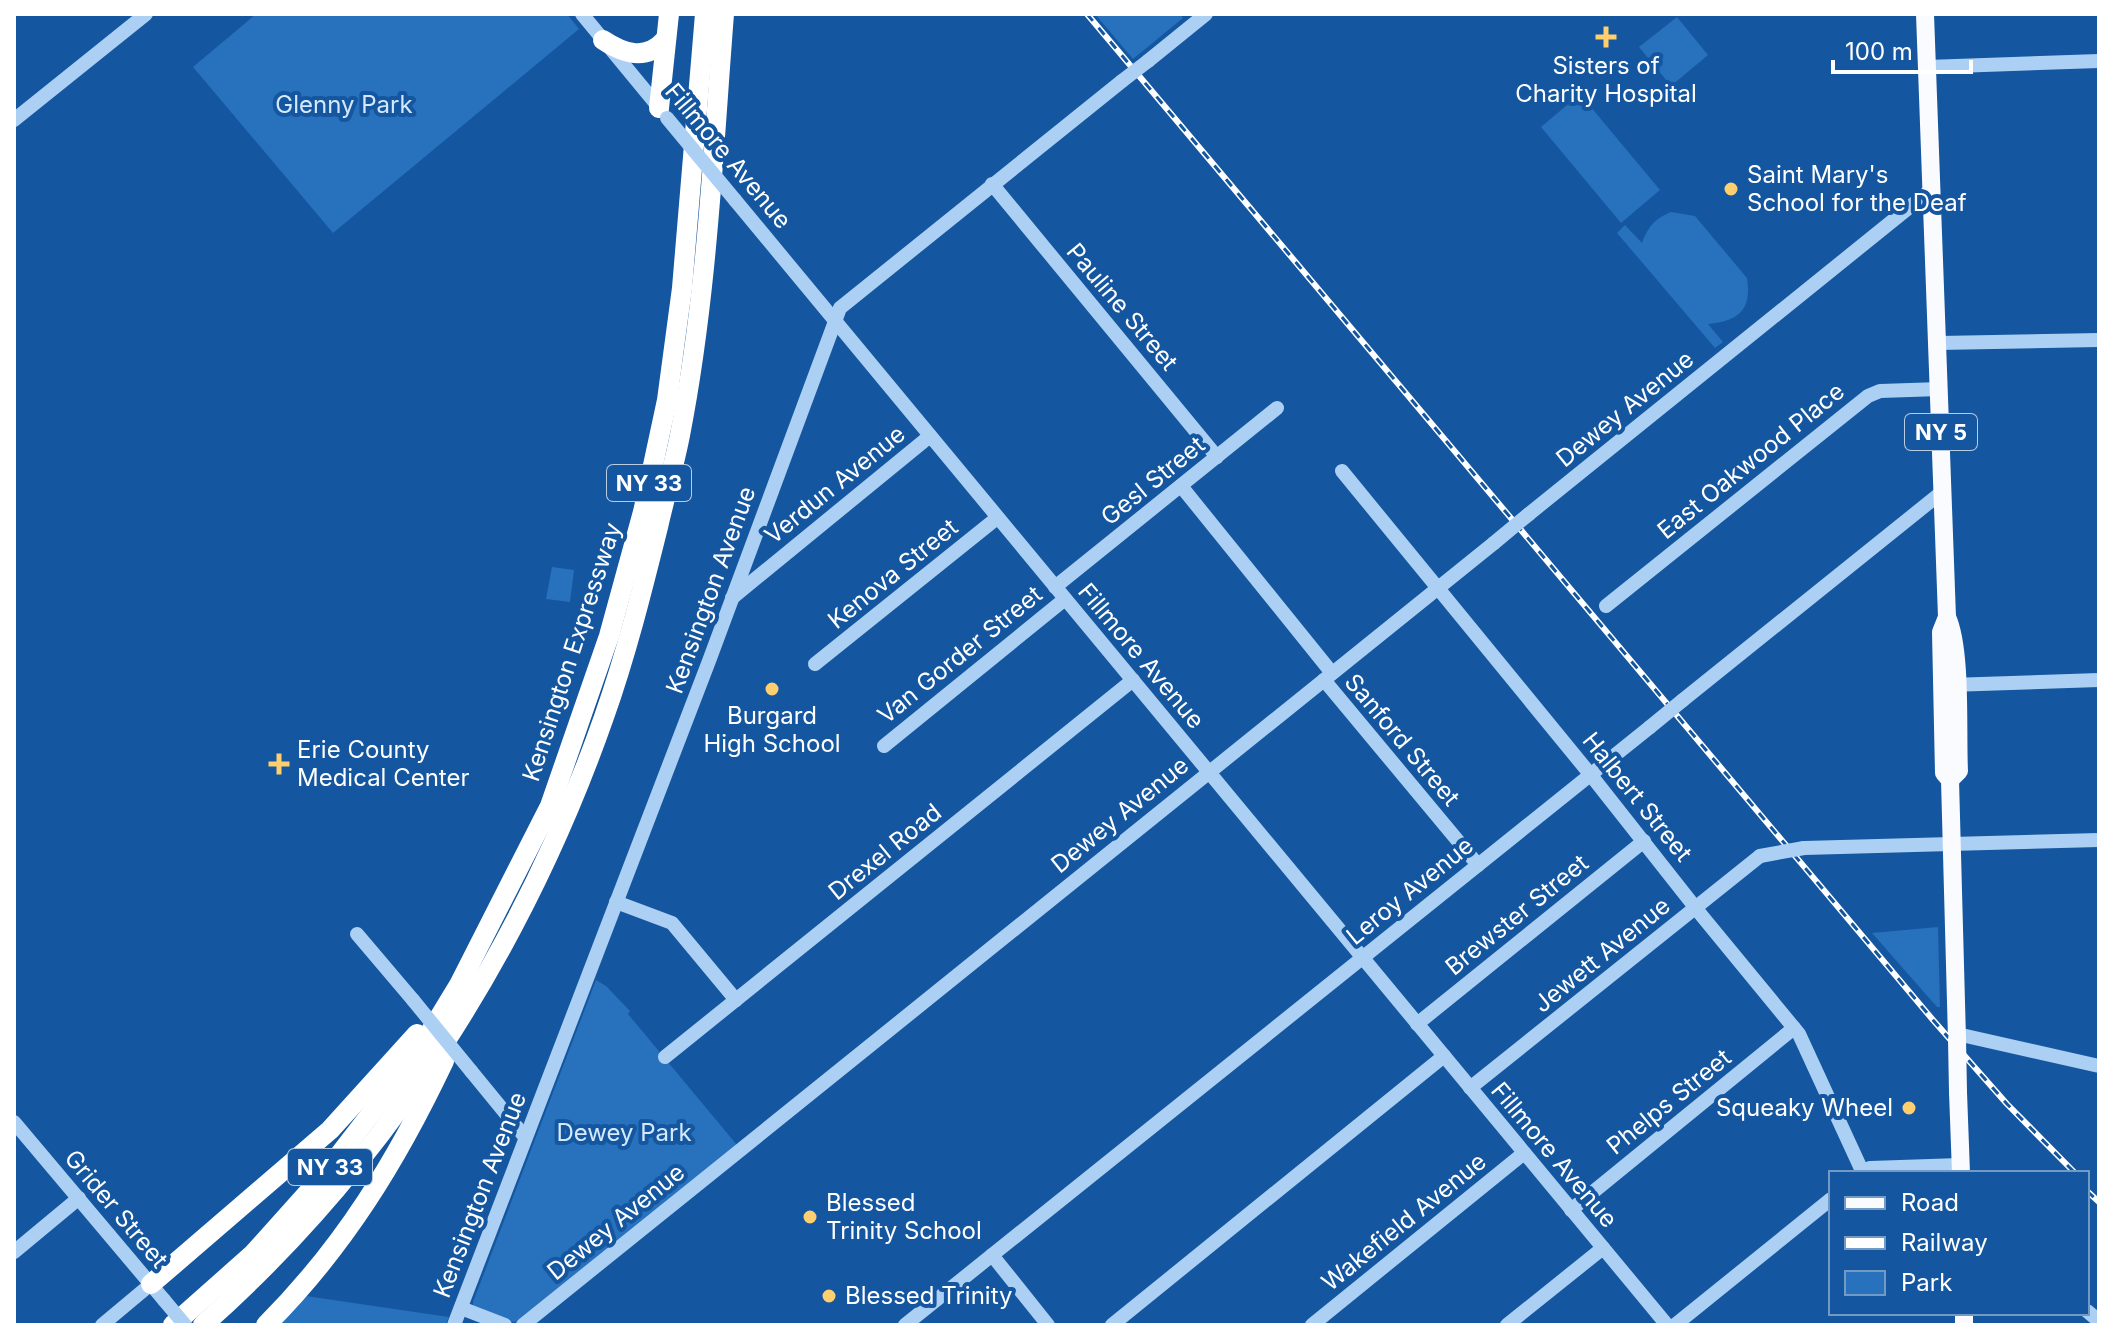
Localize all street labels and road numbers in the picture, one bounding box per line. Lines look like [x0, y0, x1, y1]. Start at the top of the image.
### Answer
street label: Fillmore Avenue [659, 77, 798, 234]
street label: Pauline Street [1061, 237, 1184, 376]
street label: Dewey Avenue [1550, 344, 1699, 473]
street label: East Oakwood Place [1651, 376, 1850, 545]
road number: NY 5 [1905, 414, 1977, 450]
street label: Verdun Avenue [759, 419, 911, 550]
street label: Gesl Street [1095, 430, 1210, 531]
road number: NY 33 [607, 465, 691, 501]
street label: Kensington Avenue [660, 482, 761, 697]
street label: Kenova Street [822, 512, 964, 635]
street label: Kensington Expressway [516, 519, 627, 785]
street label: Fillmore Avenue [1072, 577, 1211, 734]
street label: Van Gorder Street [872, 579, 1048, 730]
street label: Sanford Street [1339, 668, 1466, 812]
street label: Halbert Street [1577, 726, 1698, 867]
street label: Dewey Avenue [1045, 750, 1194, 879]
street label: Drexel Road [823, 797, 947, 906]
street label: Leroy Avenue [1340, 831, 1479, 951]
street label: Brewster Street [1439, 848, 1594, 981]
street label: Jewett Avenue [1528, 891, 1676, 1018]
street label: Phelps Street [1601, 1043, 1737, 1160]
street label: Fillmore Avenue [1485, 1076, 1624, 1233]
street label: Kensington Avenue [427, 1088, 532, 1302]
street label: Grider Street [59, 1144, 174, 1274]
street label: Wakefield Avenue [1316, 1147, 1492, 1297]
road number: NY 33 [288, 1149, 372, 1185]
street label: Dewey Avenue [541, 1157, 690, 1286]

